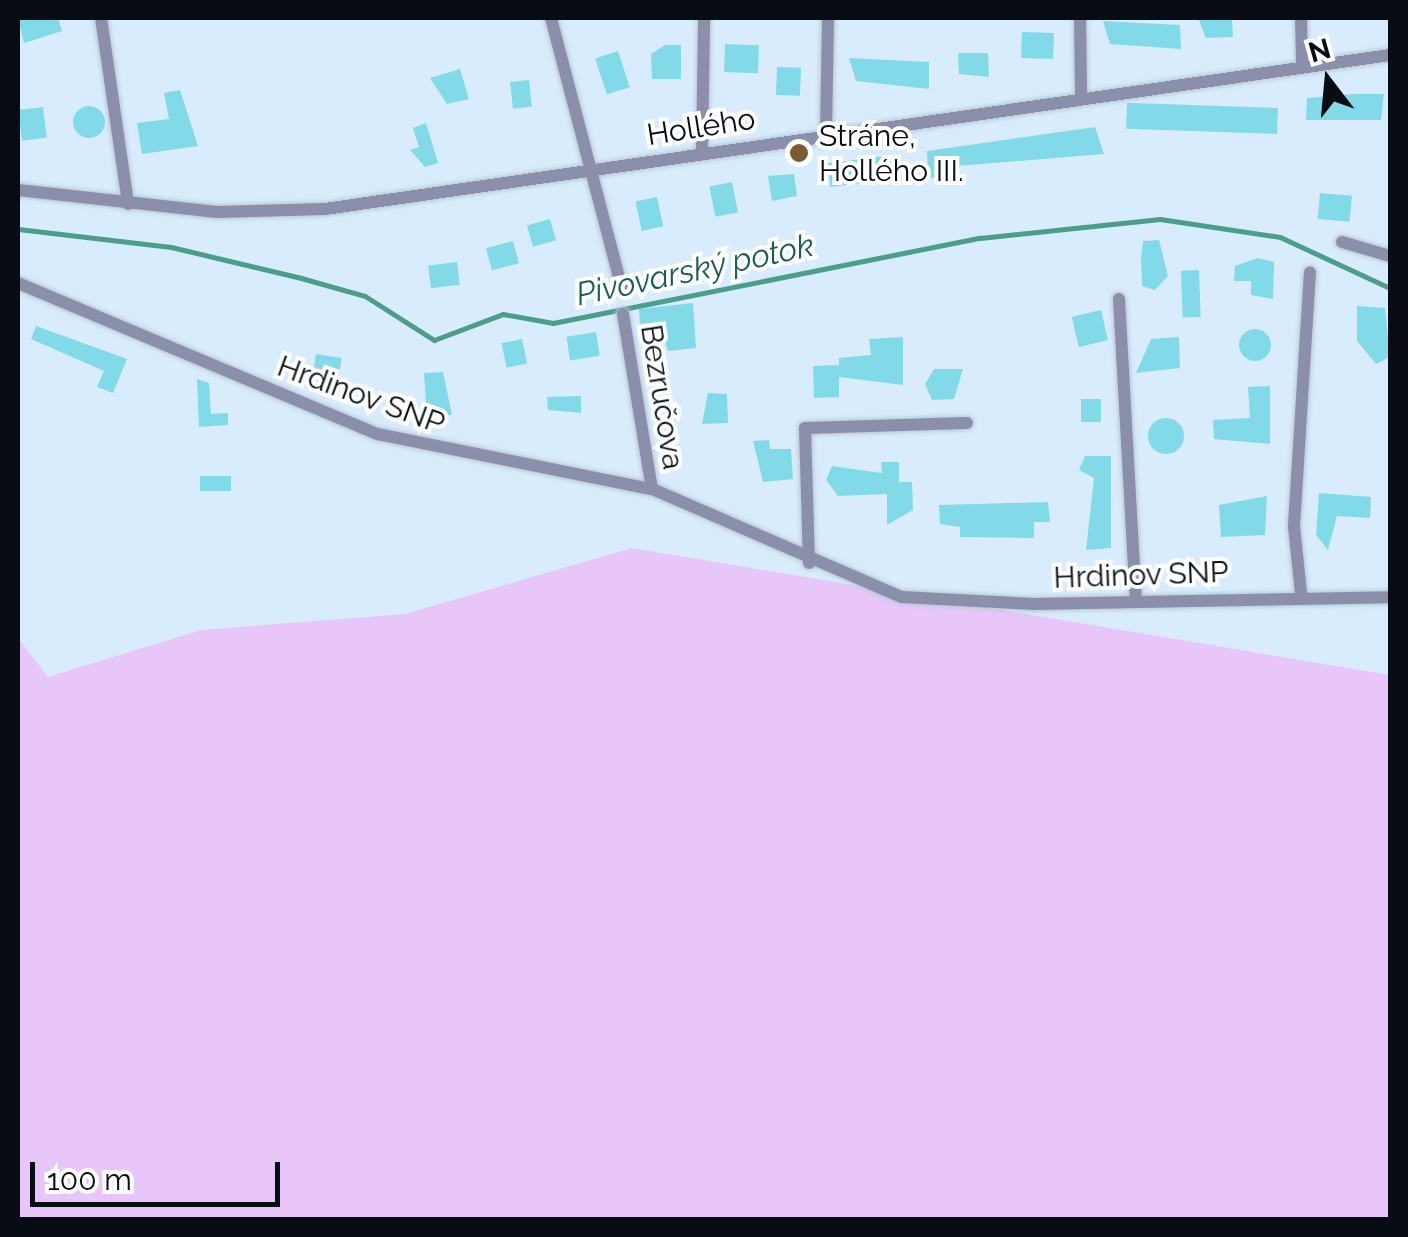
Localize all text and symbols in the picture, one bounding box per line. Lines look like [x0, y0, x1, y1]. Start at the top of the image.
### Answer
north arrow [1278, 30, 1378, 130]
text: N [1305, 32, 1334, 69]
street label: Hollého [644, 101, 758, 153]
place label: Stráne, Hollého III. [819, 118, 964, 188]
marker: Stráne, Hollého III. [788, 142, 810, 164]
water label: Pivovarský potok [572, 226, 818, 314]
street label: Bezručova [633, 322, 691, 472]
street label: Hrdinov SNP [272, 348, 450, 442]
street label: Hrdinov SNP [1052, 554, 1230, 596]
scale bar [35, 1142, 285, 1204]
text: 100 m [47, 1162, 132, 1197]

